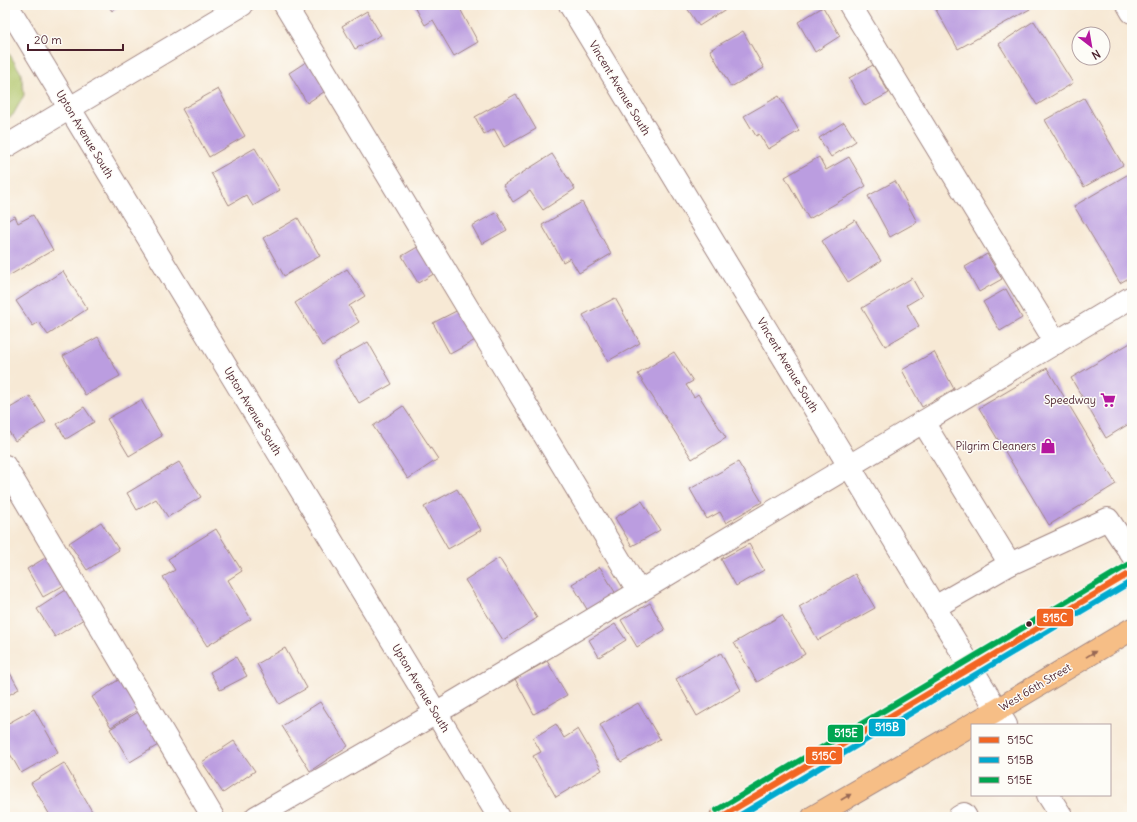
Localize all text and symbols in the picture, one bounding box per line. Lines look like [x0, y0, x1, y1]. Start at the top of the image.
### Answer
scale bar [28, 26, 123, 52]
north arrow [1071, 26, 1111, 66]
text: 20 m [34, 32, 62, 47]
street label: Vincent Avenue South [586, 38, 654, 138]
text: N [1089, 47, 1103, 63]
street label: Upton Avenue South [53, 87, 117, 181]
street label: Vincent Avenue South [754, 315, 822, 415]
street label: Upton Avenue South [221, 364, 285, 458]
supermarket icon: Speedway [1099, 391, 1117, 409]
place label: Speedway [1044, 393, 1096, 407]
shop icon: Pilgrim Cleaners [1039, 437, 1057, 455]
place label: Pilgrim Cleaners [955, 439, 1036, 453]
line badge: 515C [1036, 608, 1074, 627]
text: 515C [1043, 611, 1068, 625]
unlabelled marker [1024, 619, 1034, 629]
street label: Upton Avenue South [389, 641, 453, 735]
one-way arrow [1085, 650, 1097, 657]
street label: West 66th Street [996, 660, 1074, 714]
line badge: 515B [868, 718, 906, 737]
text: 515B [875, 720, 899, 734]
line badge: 515E [827, 724, 864, 743]
legend [971, 724, 1111, 796]
text: 515E [834, 726, 858, 740]
text: 515C [1007, 732, 1034, 747]
line badge: 515C [805, 746, 843, 765]
text: 515C [812, 749, 837, 763]
text: 515B [1007, 752, 1034, 767]
text: 515E [1007, 772, 1033, 787]
one-way arrow [841, 794, 852, 801]

